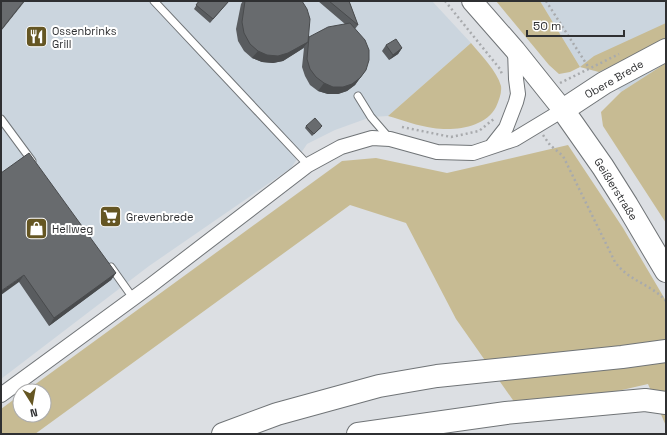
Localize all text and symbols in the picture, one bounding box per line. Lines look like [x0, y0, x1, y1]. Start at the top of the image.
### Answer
scale bar [527, 12, 624, 38]
text: 50 m [533, 18, 561, 34]
restaurant icon: Ossenbrinks Grill [24, 24, 50, 50]
place label: Ossenbrinks Grill [52, 24, 117, 51]
street label: Obere Brede [582, 57, 646, 101]
street label: Geißlerstraße [591, 155, 641, 223]
supermarket icon: Grevenbrede [98, 204, 124, 230]
place label: Grevenbrede [126, 210, 194, 224]
shop icon: Hellweg [24, 216, 50, 242]
place label: Hellweg [52, 222, 93, 236]
north arrow [12, 383, 52, 423]
text: N [29, 405, 39, 420]

